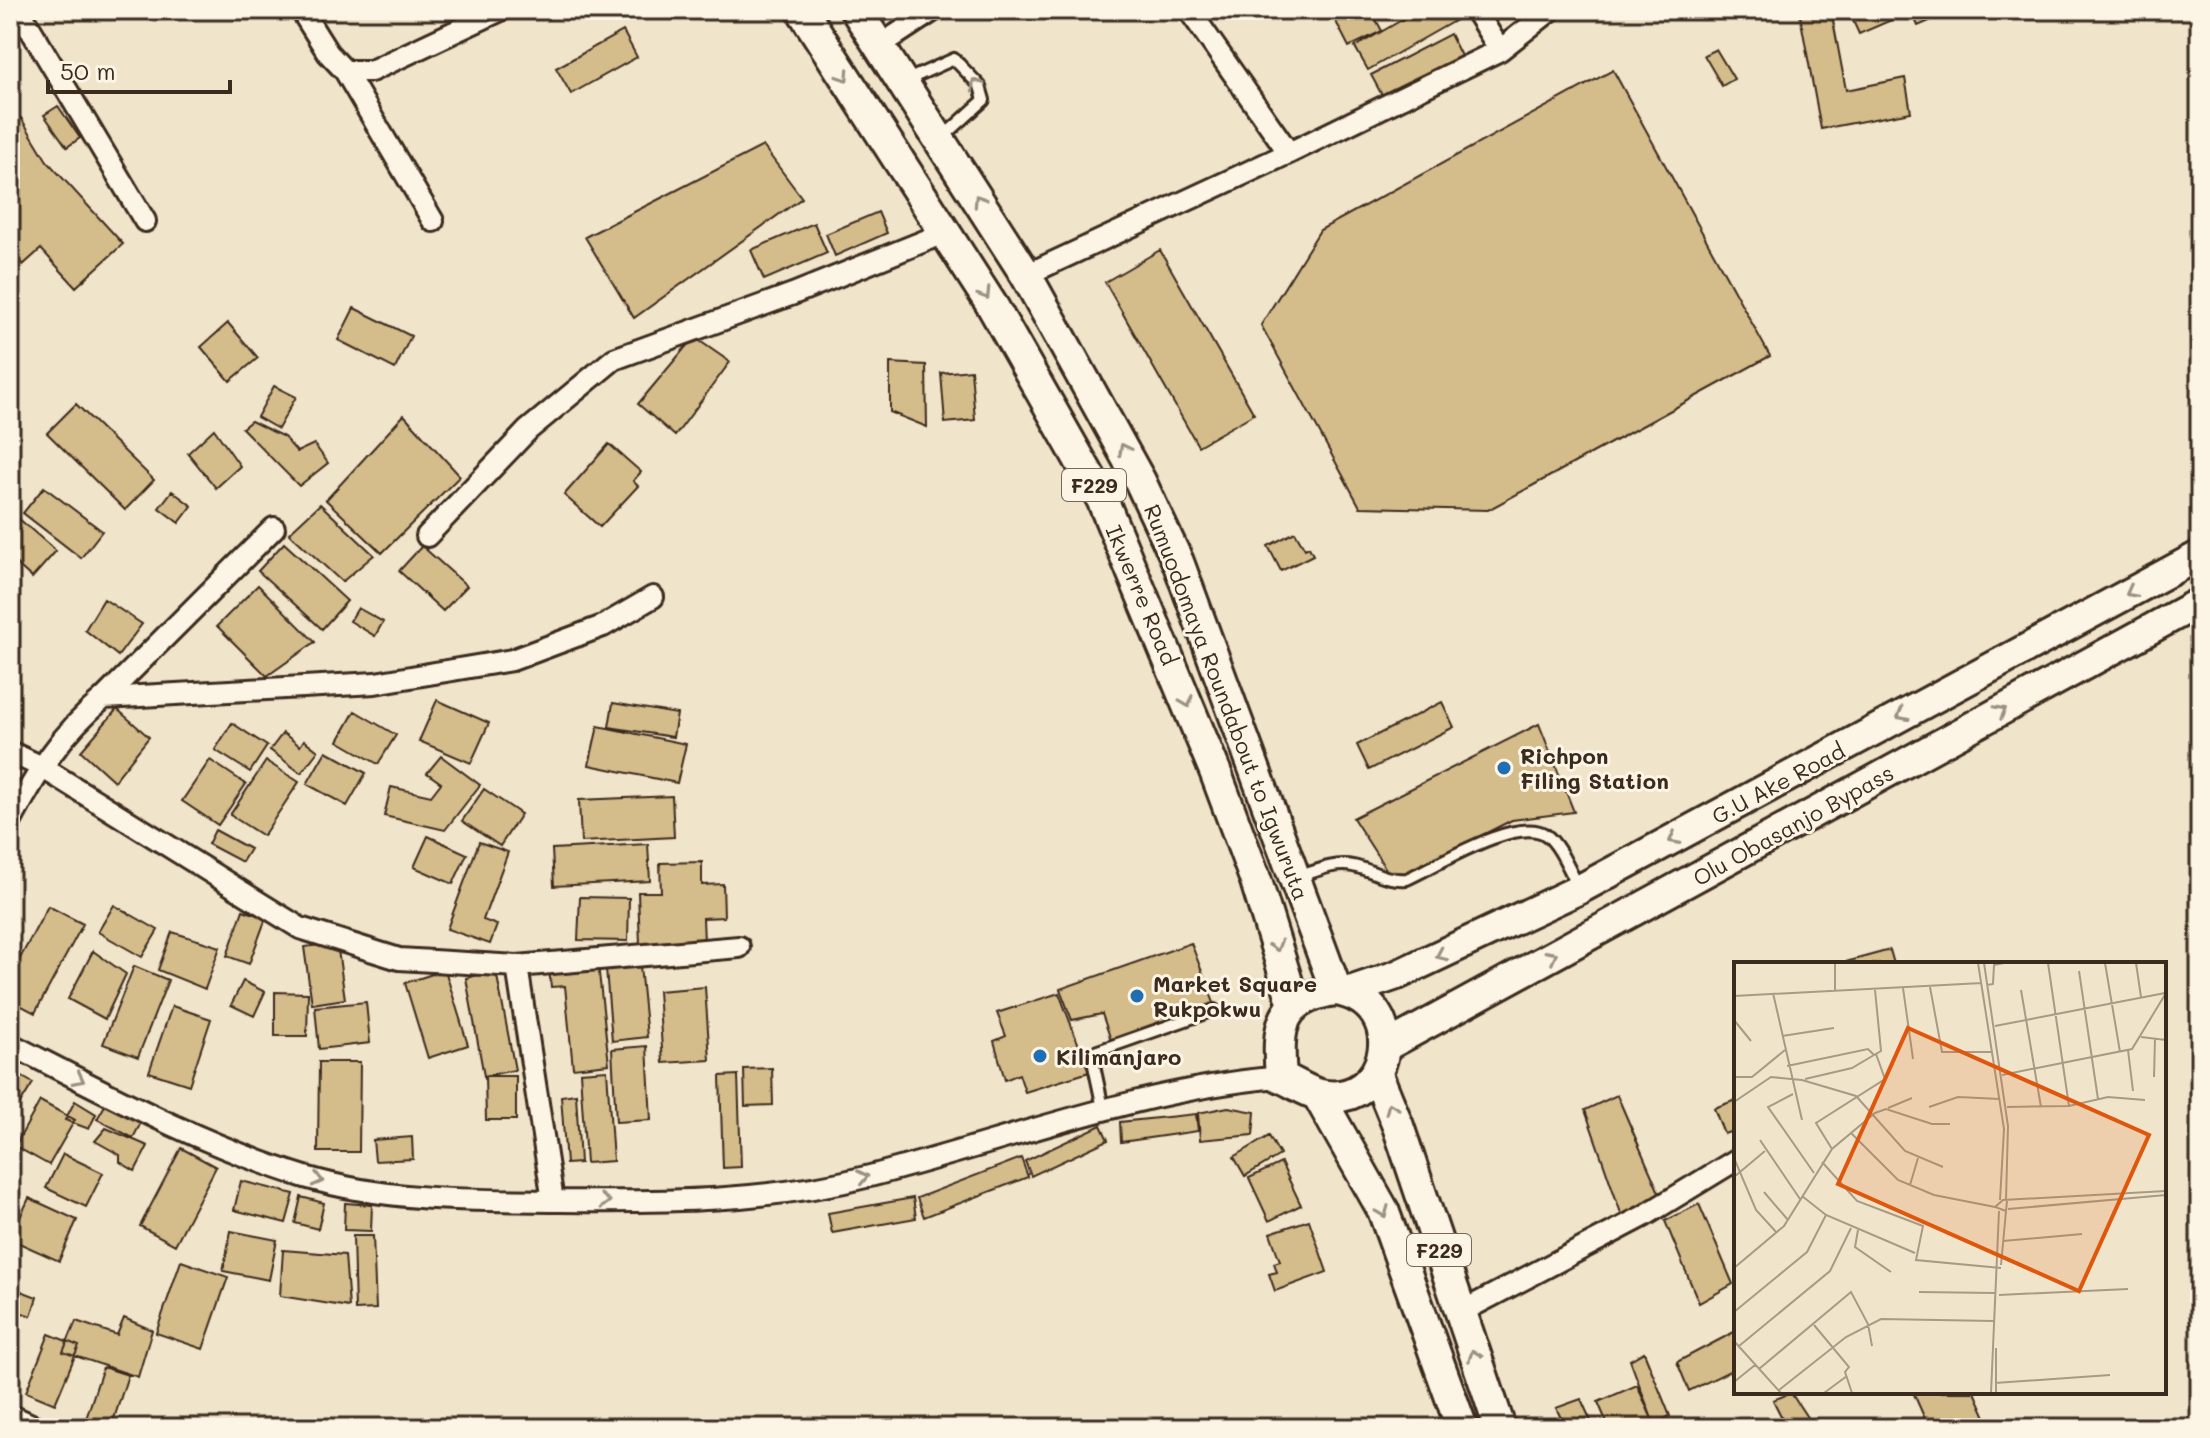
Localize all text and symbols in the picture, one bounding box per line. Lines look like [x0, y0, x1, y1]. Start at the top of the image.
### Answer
scale bar [48, 44, 230, 94]
text: 50 m [60, 55, 116, 86]
one-way arrow [834, 67, 849, 81]
one-way arrow [971, 78, 986, 92]
one-way arrow [974, 194, 989, 208]
one-way arrow [975, 285, 991, 300]
one-way arrow [1118, 442, 1133, 457]
road number: F229 [1062, 469, 1126, 501]
street label: Rumuodomaya Roundabout to Igwuruta [1138, 500, 1316, 904]
street label: Ikwerre Road [1099, 520, 1185, 670]
one-way arrow [2126, 582, 2140, 598]
one-way arrow [1177, 694, 1194, 708]
one-way arrow [1993, 705, 2007, 721]
one-way arrow [1896, 706, 1911, 721]
street label: G.U Ake Road [1706, 736, 1850, 830]
place label: Richpon Filing Station [1520, 741, 1669, 795]
street label: Olu Obasanjo Bypass [1688, 758, 1898, 892]
marker: Richpon Filing Station [1495, 759, 1513, 777]
one-way arrow [1668, 829, 1682, 845]
one-way arrow [1267, 938, 1283, 952]
one-way arrow [1435, 946, 1450, 962]
one-way arrow [1543, 950, 1557, 966]
inset map [1734, 962, 2166, 1394]
place label: Market Square Rukpokwu [1153, 969, 1317, 1023]
marker: Market Square Rukpokwu [1128, 987, 1146, 1005]
place label: Kilimanjaro [1056, 1042, 1181, 1071]
marker: Kilimanjaro [1031, 1047, 1049, 1065]
one-way arrow [71, 1070, 86, 1085]
one-way arrow [1384, 1102, 1401, 1116]
one-way arrow [856, 1170, 869, 1187]
one-way arrow [311, 1171, 325, 1188]
one-way arrow [599, 1192, 612, 1210]
one-way arrow [1373, 1204, 1390, 1218]
road number: F229 [1407, 1234, 1471, 1266]
one-way arrow [1467, 1348, 1483, 1362]

